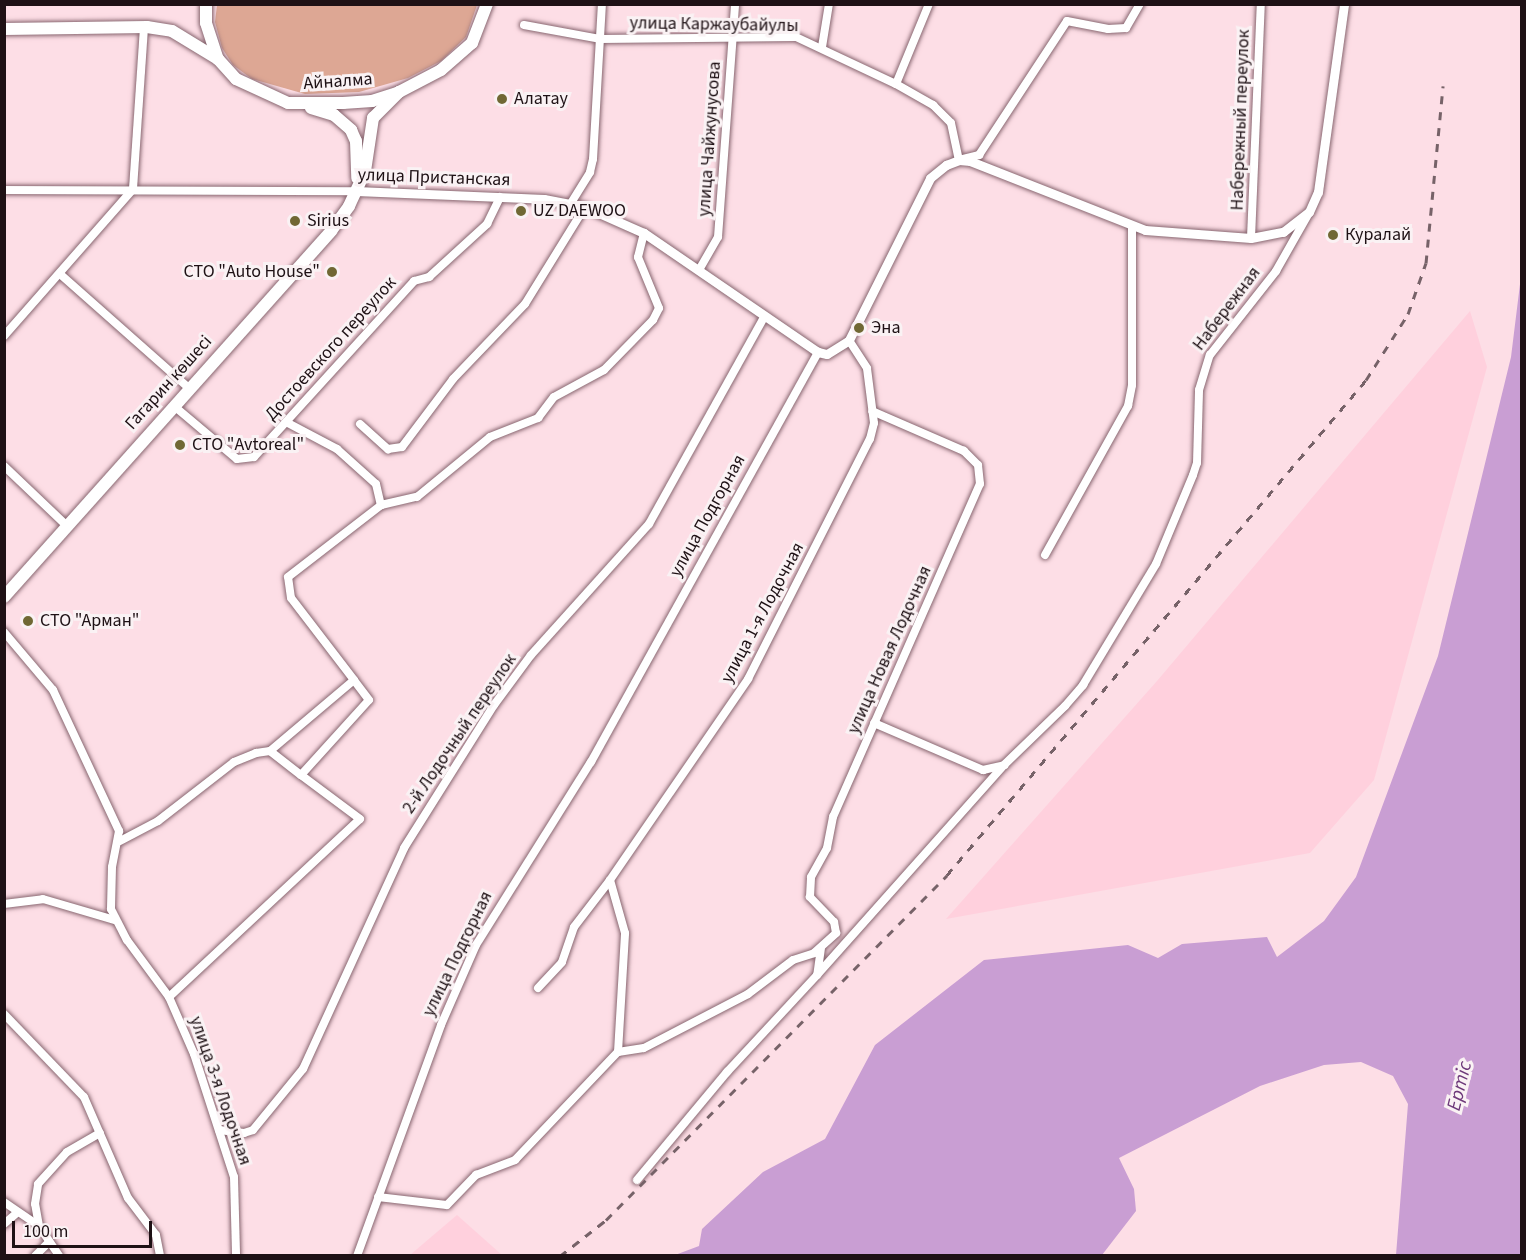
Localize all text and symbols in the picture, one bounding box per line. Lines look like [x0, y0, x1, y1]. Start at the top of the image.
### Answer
street label: улица Каржаубайулы [629, 13, 799, 37]
street label: Набережный переулок [1227, 29, 1255, 211]
street label: улица Чайжунусова [694, 61, 726, 217]
street label: Айналма [303, 69, 373, 95]
place label: Алатау [514, 88, 568, 110]
marker: Алатау [495, 92, 509, 106]
street label: улица Пристанская [357, 165, 511, 191]
place label: UZ DAEWOO [533, 200, 626, 222]
marker: UZ DAEWOO [514, 204, 528, 218]
place label: Sirius [307, 210, 349, 232]
marker: Sirius [288, 214, 302, 228]
place label: Куралай [1345, 224, 1411, 246]
marker: Куралай [1326, 228, 1340, 242]
place label: СТО "Auto House" [185, 261, 320, 283]
street label: Набережная [1189, 263, 1265, 355]
marker: СТО "Auto House" [325, 265, 339, 279]
street label: Достоевского переулок [261, 273, 401, 425]
place label: Эна [871, 317, 900, 339]
marker: Эна [852, 321, 866, 335]
street label: Гагарин көшесі [121, 331, 217, 435]
place label: СТО "Avtoreal" [192, 434, 303, 456]
marker: СТО "Avtoreal" [173, 438, 187, 452]
street label: улица Подгорная [665, 451, 751, 581]
street label: улица 1-я Лодочная [717, 539, 809, 687]
street label: улица Новая Лодочная [843, 563, 937, 737]
place label: СТО "Арман" [40, 610, 139, 632]
marker: СТО "Арман" [21, 614, 35, 628]
street label: 2-й Лодочный переулок [398, 650, 522, 818]
street label: улица Подгорная [418, 888, 498, 1020]
street label: улица 3-я Лодочная [184, 1014, 256, 1168]
water label: Ертіс [1442, 1059, 1478, 1113]
scale bar [15, 1209, 154, 1247]
text: 100 m [23, 1219, 68, 1244]

